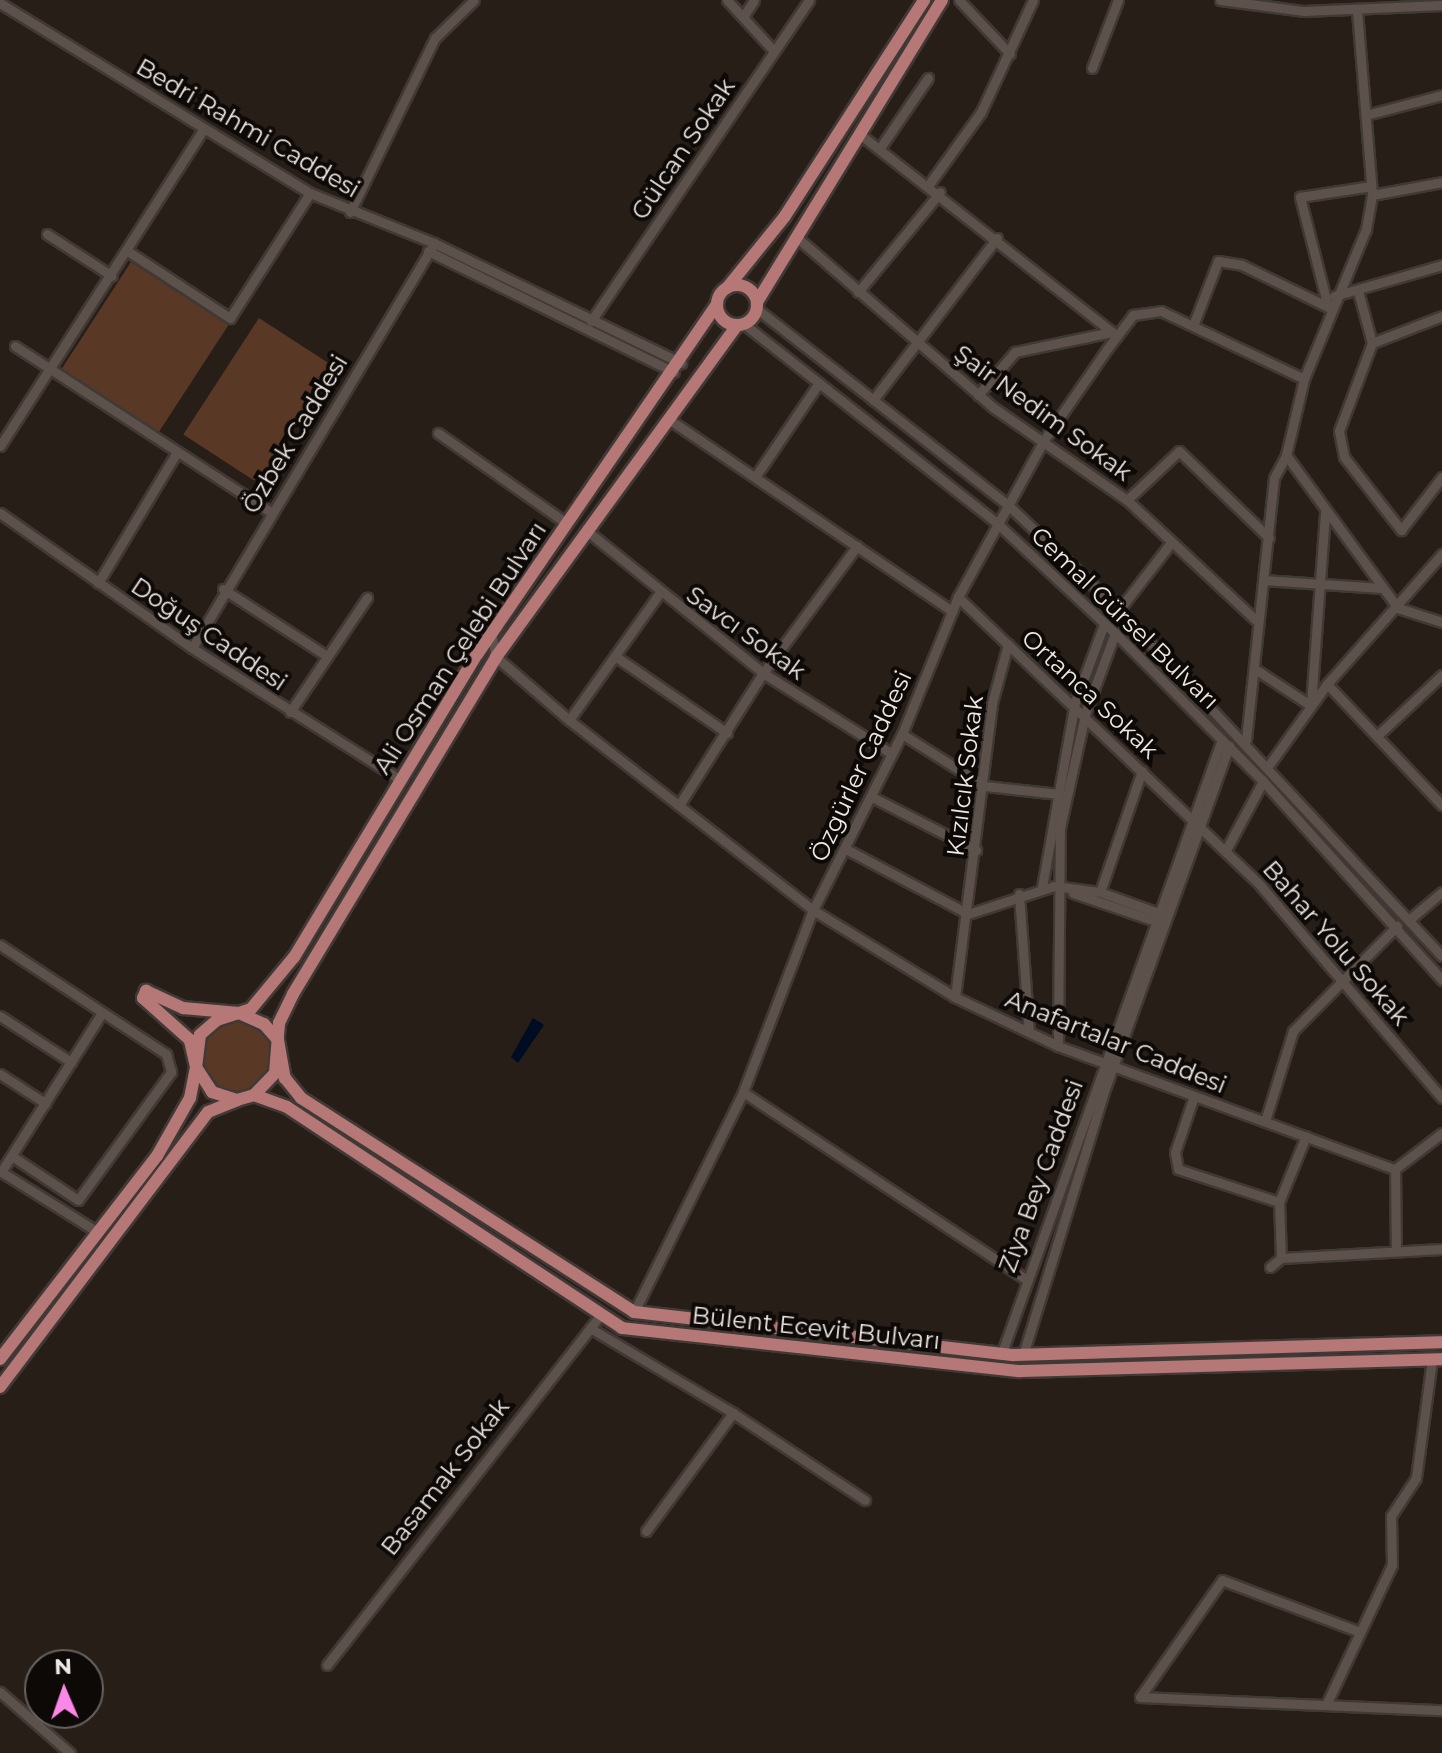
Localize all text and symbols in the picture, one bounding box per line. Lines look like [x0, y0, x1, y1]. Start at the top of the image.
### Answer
street label: Bedri Rahmi Caddesi [131, 52, 365, 204]
street label: Gülcan Sokak [625, 73, 741, 225]
street label: Şair Nedim Sokak [949, 339, 1137, 487]
street label: Özbek Caddesi [236, 349, 354, 519]
street label: Ali Osman Çelebi Bulvarı [368, 517, 552, 779]
street label: Cemal Gürsel Bulvarı [1025, 521, 1225, 715]
street label: Doğuş Caddesi [126, 571, 292, 697]
street label: Savcı Sokak [681, 580, 811, 686]
street label: Ortanca Sokak [1016, 623, 1164, 765]
street label: Özgürler Caddesi [804, 666, 918, 866]
street label: Kızılcık Sokak [941, 694, 989, 858]
street label: Bahar Yolu Sokak [1257, 855, 1415, 1031]
street label: Anafartalar Caddesi [1001, 984, 1231, 1100]
street label: Ziya Bey Caddesi [993, 1076, 1089, 1276]
street label: Bülent Ecevit Bulvarı [690, 1301, 942, 1355]
street label: Basamak Sokak [375, 1393, 515, 1561]
north arrow [24, 1649, 104, 1729]
text: N [54, 1653, 73, 1680]

